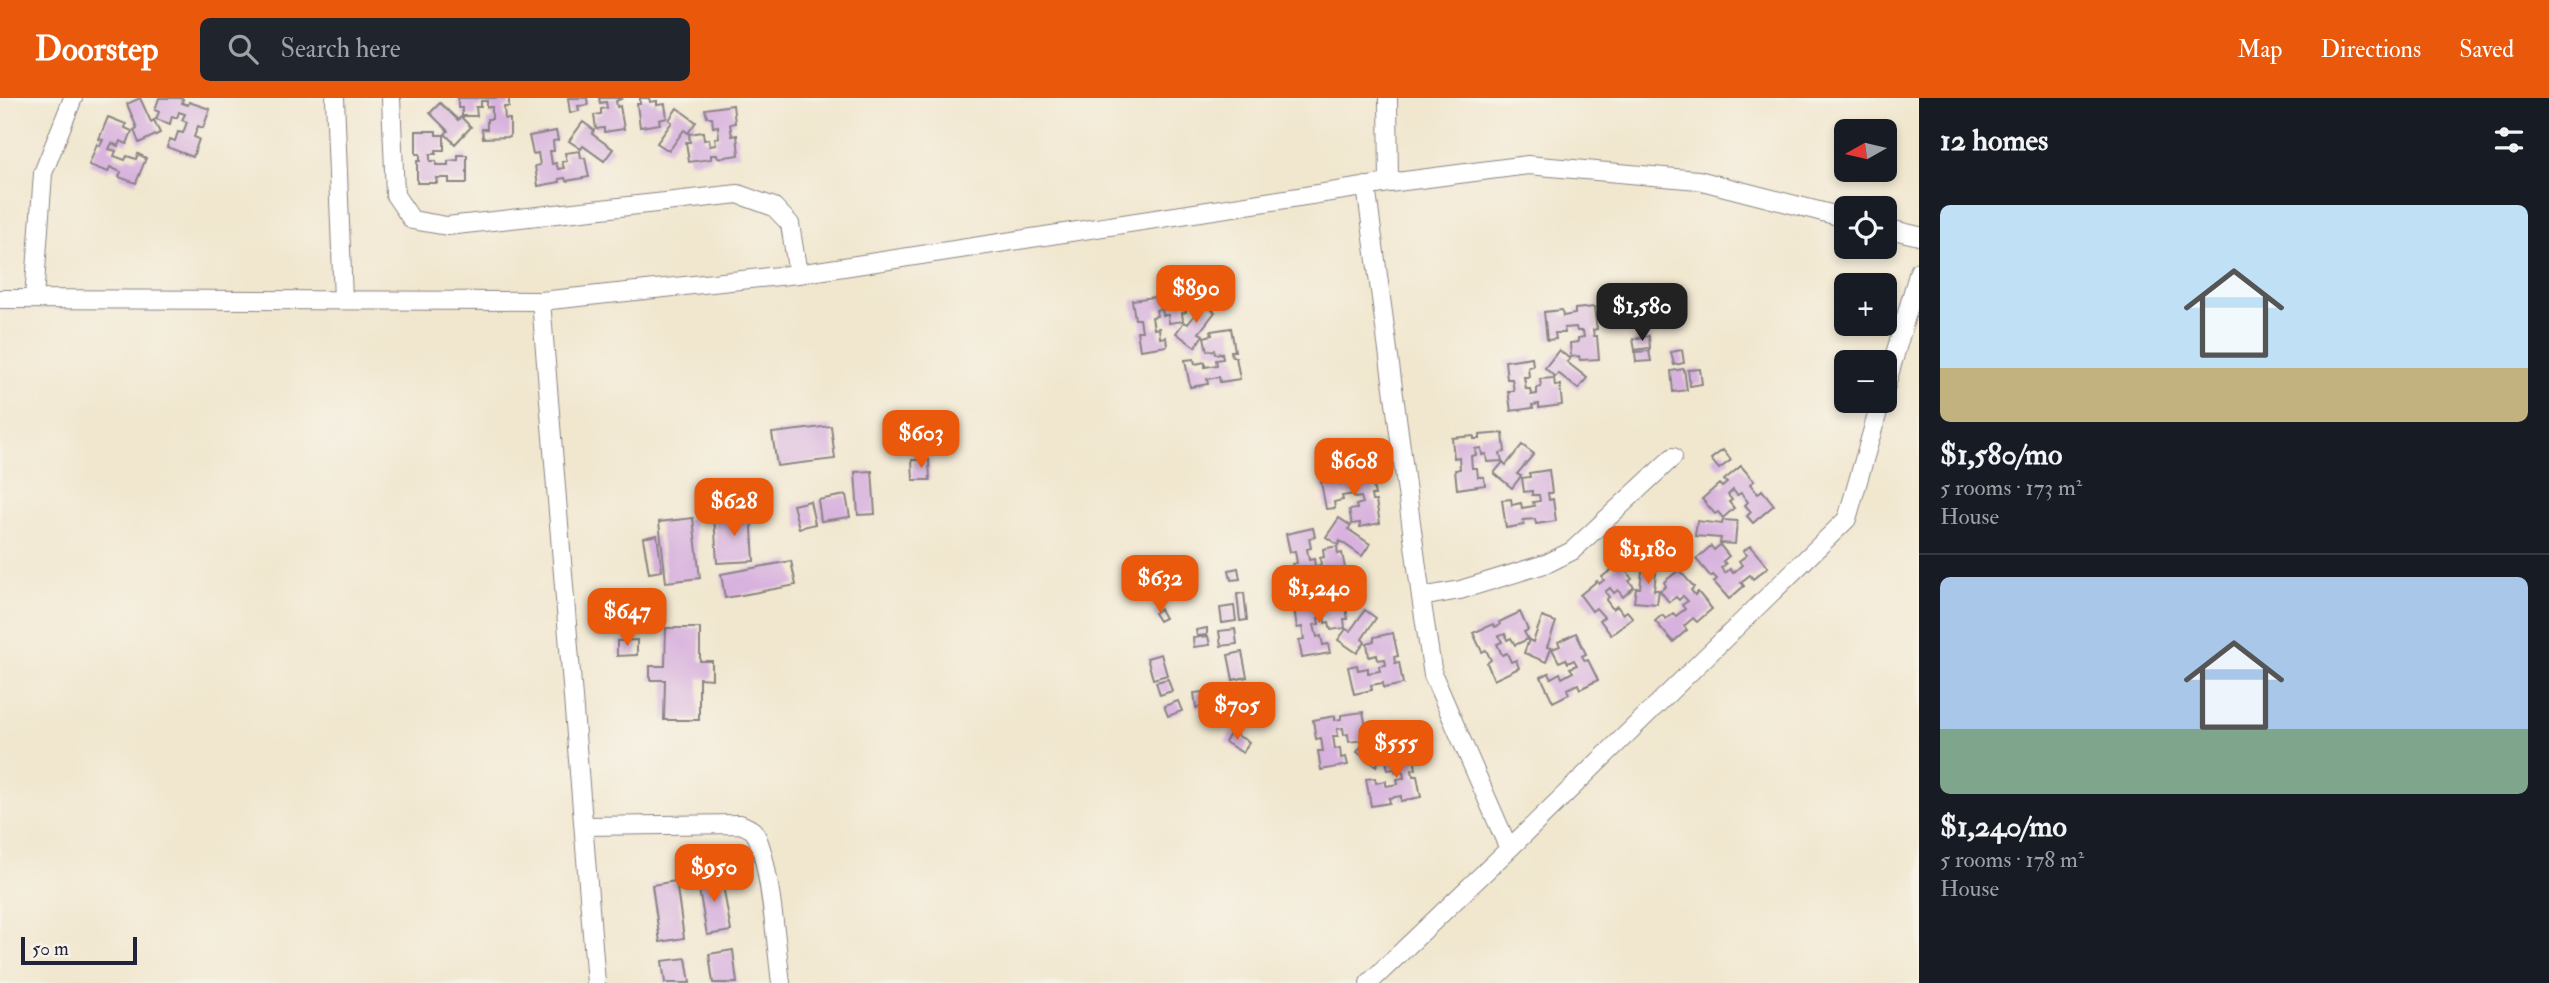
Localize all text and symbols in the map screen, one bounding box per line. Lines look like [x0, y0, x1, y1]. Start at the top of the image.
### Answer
search box [200, 18, 690, 81]
text: Doorstep [35, 29, 158, 70]
icon: search [224, 30, 262, 68]
text: Search here [280, 33, 401, 65]
text: Map [2237, 34, 2282, 65]
text: Directions [2320, 34, 2421, 65]
text: Saved [2459, 34, 2514, 65]
north arrow [1834, 119, 1897, 182]
map controls [1834, 119, 1897, 413]
icon: filters [2490, 121, 2528, 159]
text: 12 homes [1940, 122, 2048, 159]
button: locate [1834, 196, 1897, 259]
icon: home [2171, 250, 2297, 376]
pin: $890 [1155, 266, 1237, 325]
text: $890 [1172, 273, 1220, 302]
button: + [1834, 273, 1897, 336]
pin: $1,580 [1585, 284, 1699, 343]
text: $1,580 [1612, 291, 1672, 320]
button: − [1834, 350, 1897, 413]
pin: $603 [880, 410, 962, 470]
text: $603 [898, 418, 944, 447]
text: $1,580/mo [1940, 436, 2062, 473]
pin: $608 [1313, 438, 1395, 498]
text: $608 [1330, 446, 1378, 475]
text: 5 rooms · 173 m² [1940, 473, 2082, 502]
pin: $628 [693, 478, 775, 538]
text: $628 [710, 486, 758, 515]
text: House [1940, 502, 1999, 531]
pin: $1,180 [1591, 526, 1705, 586]
text: $1,180 [1619, 534, 1677, 563]
pin: $632 [1119, 556, 1201, 615]
text: $632 [1137, 563, 1183, 592]
pin: $1,240 [1262, 566, 1376, 625]
text: $1,240 [1288, 573, 1350, 602]
pin: $647 [586, 588, 668, 648]
text: $647 [603, 596, 651, 625]
icon: home [2171, 622, 2297, 748]
pin: $705 [1196, 682, 1278, 742]
text: $705 [1214, 690, 1260, 719]
pin: $555 [1355, 720, 1437, 780]
text: $555 [1374, 728, 1418, 757]
text: $1,240/mo [1940, 808, 2067, 845]
pin: $950 [673, 844, 755, 904]
text: 5 rooms · 178 m² [1940, 845, 2084, 874]
text: $950 [691, 852, 737, 881]
text: House [1940, 874, 1999, 903]
scale bar [21, 934, 136, 966]
text: 50 m [32, 937, 69, 961]

